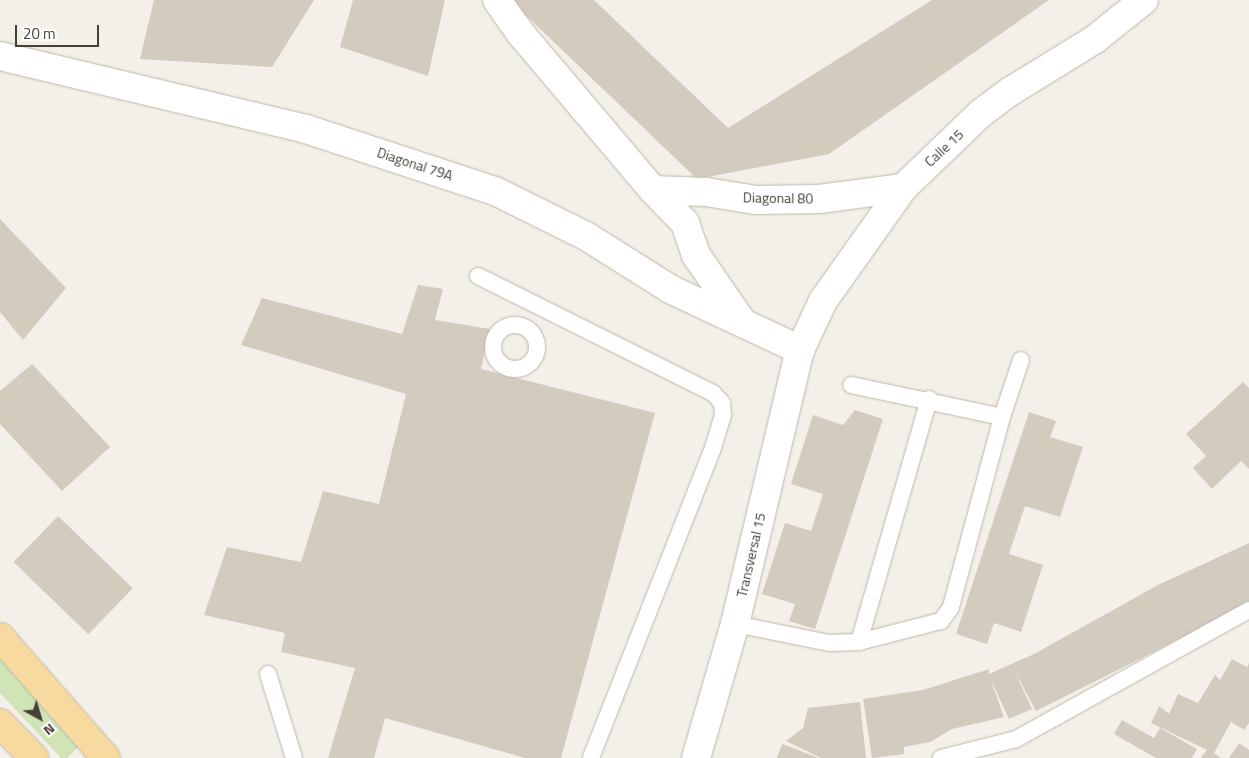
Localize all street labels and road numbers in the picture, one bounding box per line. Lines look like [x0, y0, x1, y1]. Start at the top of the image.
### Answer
street label: Calle 15 [921, 126, 967, 170]
street label: Diagonal 79A [375, 144, 455, 184]
street label: Diagonal 80 [743, 189, 813, 207]
street label: Transversal 15 [733, 511, 769, 599]

